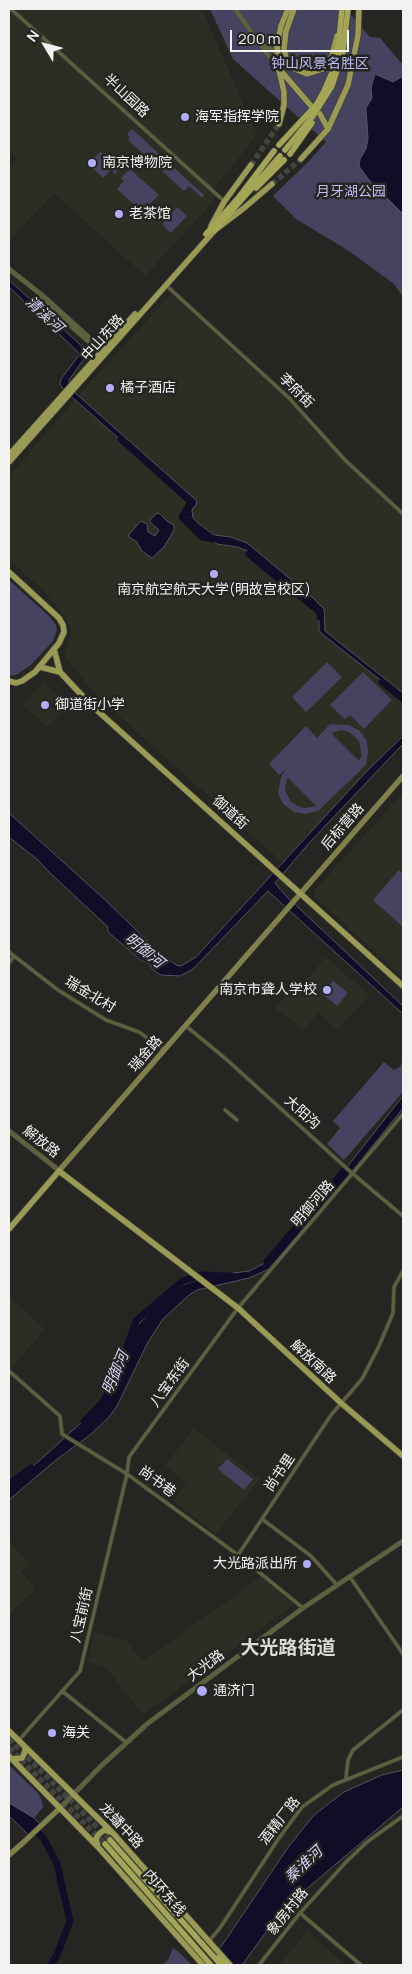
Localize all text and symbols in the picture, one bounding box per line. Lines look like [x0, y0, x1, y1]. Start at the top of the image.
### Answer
north arrow [20, 20, 70, 70]
scale bar [232, 20, 351, 52]
text: N [22, 26, 43, 45]
text: 200 m [238, 28, 281, 49]
park label: 钟山风景名胜区 [271, 56, 369, 72]
street label: 半山园路 [100, 71, 152, 121]
place label: 海军指挥学院 [195, 109, 279, 125]
marker: 海军指挥学院 [179, 111, 191, 123]
place label: 南京博物院 [102, 155, 172, 171]
marker: 南京博物院 [86, 157, 98, 169]
park label: 月牙湖公园 [316, 184, 386, 200]
place label: 老茶馆 [129, 206, 171, 222]
marker: 老茶馆 [113, 208, 125, 220]
water label: 清溪河 [21, 293, 67, 337]
street label: 中山东路 [78, 312, 128, 364]
street label: 李府街 [275, 370, 317, 412]
place label: 橘子酒店 [120, 380, 176, 396]
marker: 橘子酒店 [104, 382, 116, 394]
marker: 南京航空航天大学(明故宫校区) [208, 568, 220, 580]
place label: 南京航空航天大学(明故宫校区) [117, 582, 311, 598]
place label: 御道街小学 [55, 697, 125, 713]
marker: 御道街小学 [39, 699, 51, 711]
street label: 御道街 [209, 793, 251, 833]
street label: 后标营路 [318, 800, 368, 854]
water label: 明御河 [121, 930, 167, 972]
street label: 瑞金北村 [62, 973, 118, 1017]
place label: 南京市聋人学校 [219, 982, 317, 998]
marker: 南京市聋人学校 [321, 984, 333, 996]
street label: 瑞金路 [126, 1033, 166, 1075]
street label: 大阳沟 [281, 1093, 323, 1133]
street label: 解放路 [19, 1122, 63, 1162]
street label: 明御河路 [288, 1177, 338, 1231]
street label: 解放南路 [287, 1337, 339, 1387]
water label: 明御河 [99, 1349, 133, 1397]
street label: 八宝东街 [147, 1355, 193, 1411]
street label: 尚书里 [261, 1451, 299, 1495]
street label: 尚书巷 [135, 1463, 179, 1501]
place label: 大光路派出所 [213, 1556, 297, 1572]
marker: 大光路派出所 [301, 1558, 313, 1570]
street label: 八宝前街 [68, 1586, 96, 1644]
district label: 大光路街道 [241, 1638, 335, 1660]
street label: 大光路 [184, 1647, 228, 1685]
place label: 通济门 [213, 1683, 255, 1699]
marker: 通济门 [195, 1684, 209, 1698]
place label: 海关 [62, 1725, 90, 1741]
marker: 海关 [46, 1727, 58, 1739]
street label: 酒精厂路 [256, 1794, 304, 1848]
street label: 龙蟠中路 [96, 1800, 146, 1852]
water label: 秦淮河 [281, 1843, 327, 1887]
street label: 内环东线 [139, 1866, 189, 1920]
street label: 象房村路 [264, 1885, 312, 1939]

